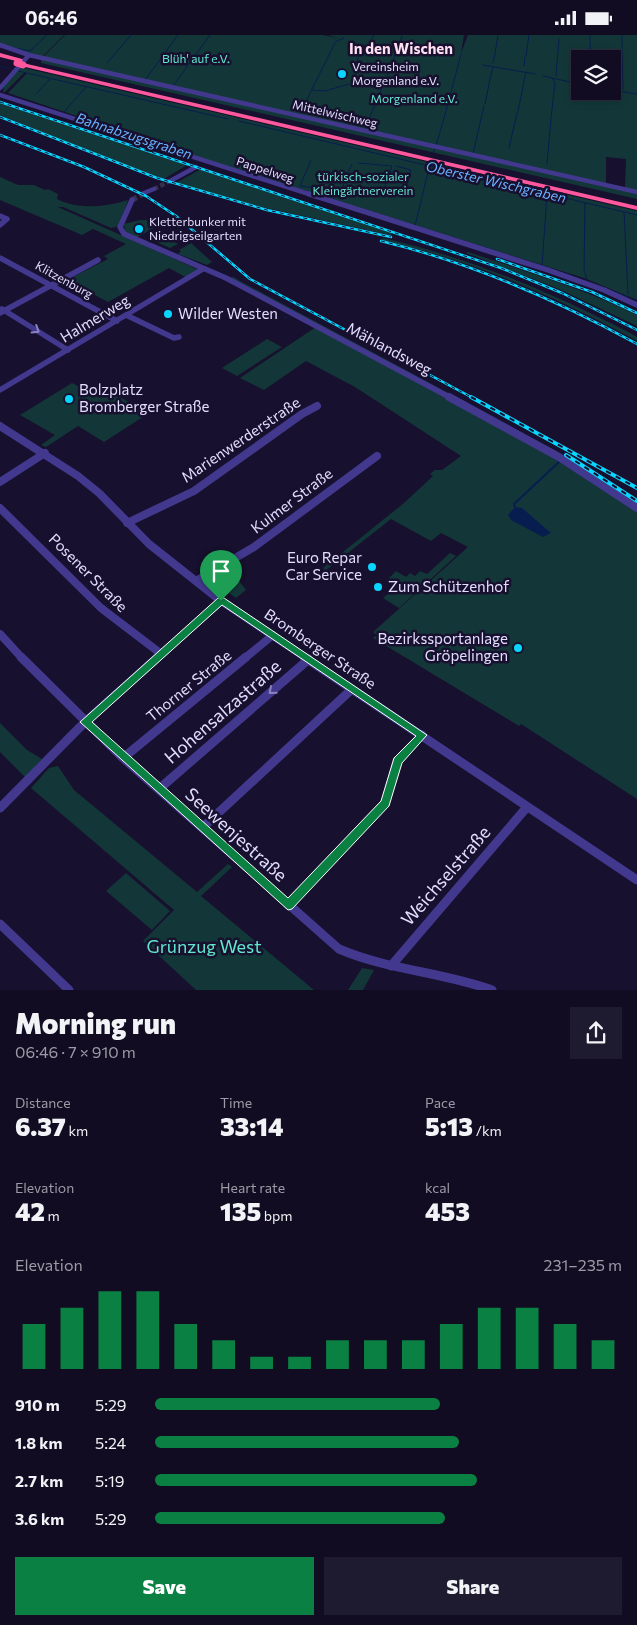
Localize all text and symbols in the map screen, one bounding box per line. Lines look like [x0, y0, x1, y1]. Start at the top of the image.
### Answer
text: 06:46 [25, 6, 78, 29]
district label: In den Wischen [349, 39, 453, 57]
map controls [571, 50, 621, 100]
button: layers [571, 50, 621, 100]
park label: Blüh' auf e.V. [162, 51, 230, 65]
place label: Vereinsheim Morgenland e.V. [352, 59, 439, 87]
marker: Vereinsheim Morgenland e.V. [336, 68, 348, 80]
park label: Morgenland e.V. [370, 91, 458, 105]
street label: Mittelwischweg [291, 96, 380, 130]
water label: Bahnabzugsgraben [74, 109, 194, 162]
street label: Pappelweg [235, 153, 296, 185]
water label: Oberster Wischgraben [424, 157, 568, 206]
park label: türkisch-sozialer Kleingärtnerverein [313, 169, 413, 197]
place label: Kletterbunker mit Niedrigseilgarten [149, 214, 246, 242]
marker: Kletterbunker mit Niedrigseilgarten [133, 223, 145, 235]
street label: Klitzenburg [33, 258, 96, 301]
street label: Halmerweg [57, 290, 132, 346]
place label: Wilder Westen [178, 304, 278, 322]
marker: Wilder Westen [162, 308, 174, 320]
street label: Mählandsweg [344, 318, 435, 378]
one-way arrow [31, 324, 40, 334]
place label: Bolzplatz Bromberger Straße [79, 380, 210, 415]
marker: Bolzplatz Bromberger Straße [63, 393, 75, 405]
street label: Marienwerderstraße [178, 393, 303, 486]
street label: Kulmer Straße [247, 464, 336, 537]
street label: Posener Straße [46, 529, 132, 615]
place label: Euro Repar Car Service [285, 548, 362, 583]
pin [200, 550, 242, 601]
icon: arrive [207, 557, 235, 585]
marker: Euro Repar Car Service [366, 561, 378, 573]
place label: Zum Schützenhof [388, 577, 509, 595]
marker: Zum Schützenhof [372, 581, 384, 593]
street label: Bromberger Straße [261, 604, 380, 692]
place label: Bezirkssportanlage Gröpelingen [377, 629, 508, 664]
marker: Bezirkssportanlage Gröpelingen [512, 642, 524, 654]
street label: Thorner Straße [142, 645, 235, 725]
street label: Hohensalzastraße [160, 655, 285, 768]
one-way arrow [269, 686, 278, 695]
street label: Seewenjestraße [181, 783, 292, 886]
street label: Weichselstraße [396, 821, 495, 930]
park label: Grünzug West [146, 935, 262, 957]
text: Morning run [15, 1006, 176, 1040]
button: share [570, 1007, 622, 1059]
text: 06:46 · 7 × 910 m [15, 1042, 136, 1061]
text: Distance [15, 1094, 71, 1111]
text: Time [220, 1094, 252, 1111]
text: Pace [425, 1094, 455, 1111]
text: 6.37 [15, 1111, 66, 1141]
text: 33:14 [220, 1111, 283, 1141]
text: 5:13 [425, 1111, 473, 1141]
text: km [66, 1122, 88, 1139]
text: /km [473, 1122, 502, 1139]
text: Elevation [15, 1179, 74, 1196]
text: Heart rate [220, 1179, 285, 1196]
text: kcal [425, 1179, 450, 1196]
text: 42 [15, 1196, 45, 1226]
text: 135 [220, 1196, 261, 1226]
text: 453 [425, 1196, 470, 1226]
text: m [45, 1207, 60, 1224]
text: bpm [261, 1207, 293, 1224]
text: Elevation [15, 1255, 83, 1274]
text: 231–235 m [544, 1255, 622, 1274]
text: 910 m [15, 1395, 60, 1414]
text: 5:29 [95, 1395, 127, 1414]
text: 1.8 km [15, 1433, 62, 1452]
text: 5:24 [95, 1433, 126, 1452]
text: 2.7 km [15, 1471, 63, 1490]
text: 5:19 [95, 1471, 125, 1490]
text: 3.6 km [15, 1509, 64, 1528]
text: 5:29 [95, 1509, 127, 1528]
button: Save [15, 1557, 314, 1615]
button: Share [324, 1557, 622, 1615]

